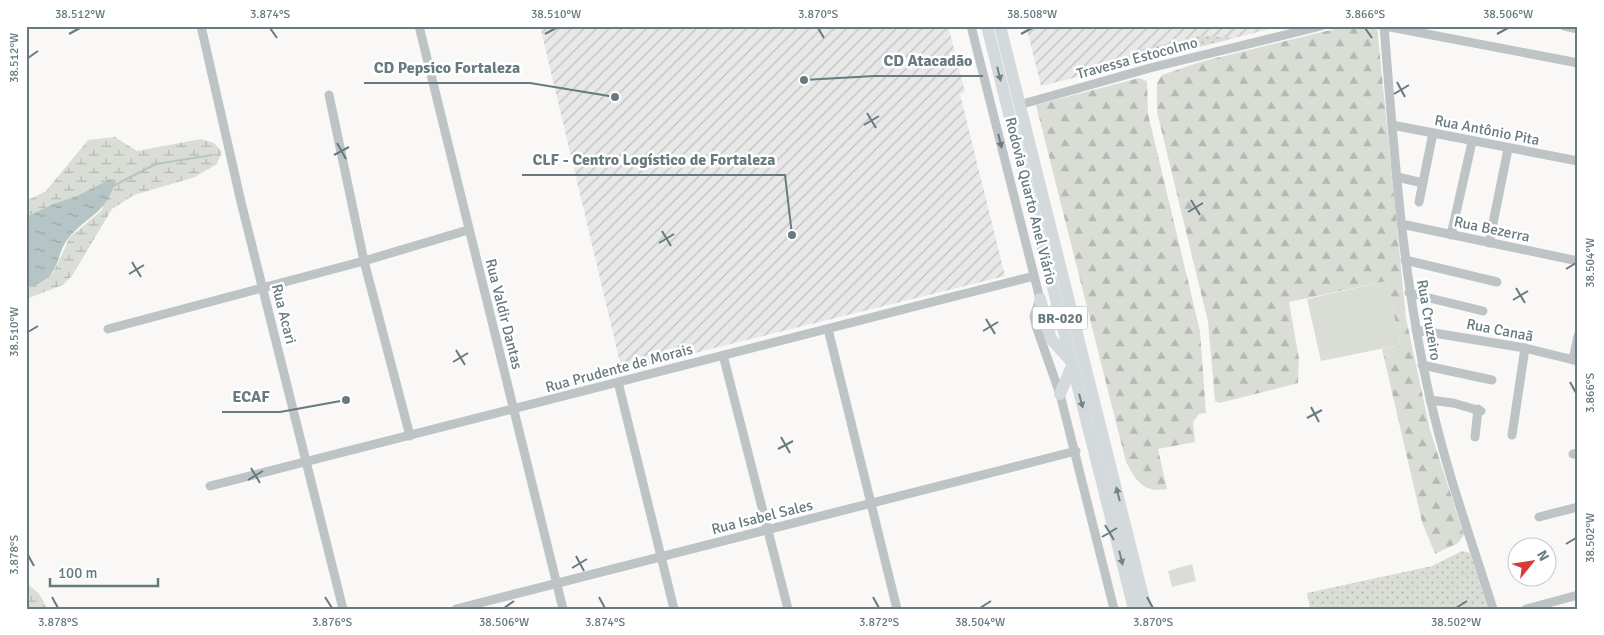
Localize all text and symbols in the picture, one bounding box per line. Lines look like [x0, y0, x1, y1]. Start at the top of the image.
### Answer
text: 38.512°W [55, 7, 105, 22]
text: 3.874°S [250, 7, 290, 22]
text: 38.510°W [531, 7, 581, 22]
text: 3.870°S [798, 7, 838, 22]
text: 38.508°W [1007, 7, 1057, 22]
text: 3.866°S [1345, 7, 1385, 22]
text: 38.506°W [1483, 7, 1533, 22]
text: 38.512°W [7, 33, 22, 83]
street label: Travessa Estocolmo [1075, 33, 1200, 83]
callout: CD Atacadão [874, 45, 983, 76]
text: CD Atacadão [884, 51, 972, 71]
callout: CD Pepsico Fortaleza [364, 52, 530, 83]
text: CD Pepsico Fortaleza [374, 58, 520, 78]
one-way arrow [995, 66, 1003, 81]
street label: Rua Antônio Pita [1433, 111, 1541, 149]
street label: Rodovia Quarto Anel Viário [1001, 115, 1061, 287]
one-way arrow [996, 134, 1004, 149]
callout: CLF - Centro Logístico de Fortaleza [522, 144, 785, 175]
text: CLF - Centro Logístico de Fortaleza [533, 150, 775, 170]
street label: Rua Bezerra [1453, 212, 1531, 246]
text: 38.504°W [1583, 238, 1598, 288]
street label: Rua Valdir Dantas [482, 257, 527, 372]
street label: Rua Cruzeiro [1413, 278, 1445, 362]
street label: Rua Acari [268, 282, 300, 346]
road number: BR-020 [1032, 306, 1088, 330]
text: 38.510°W [7, 307, 22, 357]
street label: Rua Canaã [1465, 315, 1535, 345]
street label: Rua Prudente de Morais [543, 340, 695, 396]
text: 3.866°S [1583, 373, 1598, 413]
callout: ECAF [222, 381, 280, 412]
text: ECAF [232, 387, 270, 407]
one-way arrow [1078, 393, 1086, 408]
one-way arrow [1113, 486, 1121, 501]
street label: Rua Isabel Sales [709, 496, 815, 538]
text: 38.502°W [1583, 513, 1598, 563]
text: 3.878°S [7, 535, 22, 575]
north arrow [1506, 538, 1556, 588]
text: N [1533, 547, 1553, 564]
one-way arrow [1117, 551, 1125, 566]
scale bar [50, 555, 158, 587]
text: 100 m [58, 564, 98, 582]
text: 3.878°S [38, 615, 78, 630]
text: 3.876°S [312, 615, 352, 630]
text: 38.506°W [479, 615, 529, 630]
text: 3.874°S [585, 615, 625, 630]
text: 3.872°S [859, 615, 899, 630]
text: 38.504°W [955, 615, 1005, 630]
text: 3.870°S [1133, 615, 1173, 630]
text: 38.502°W [1431, 615, 1481, 630]

